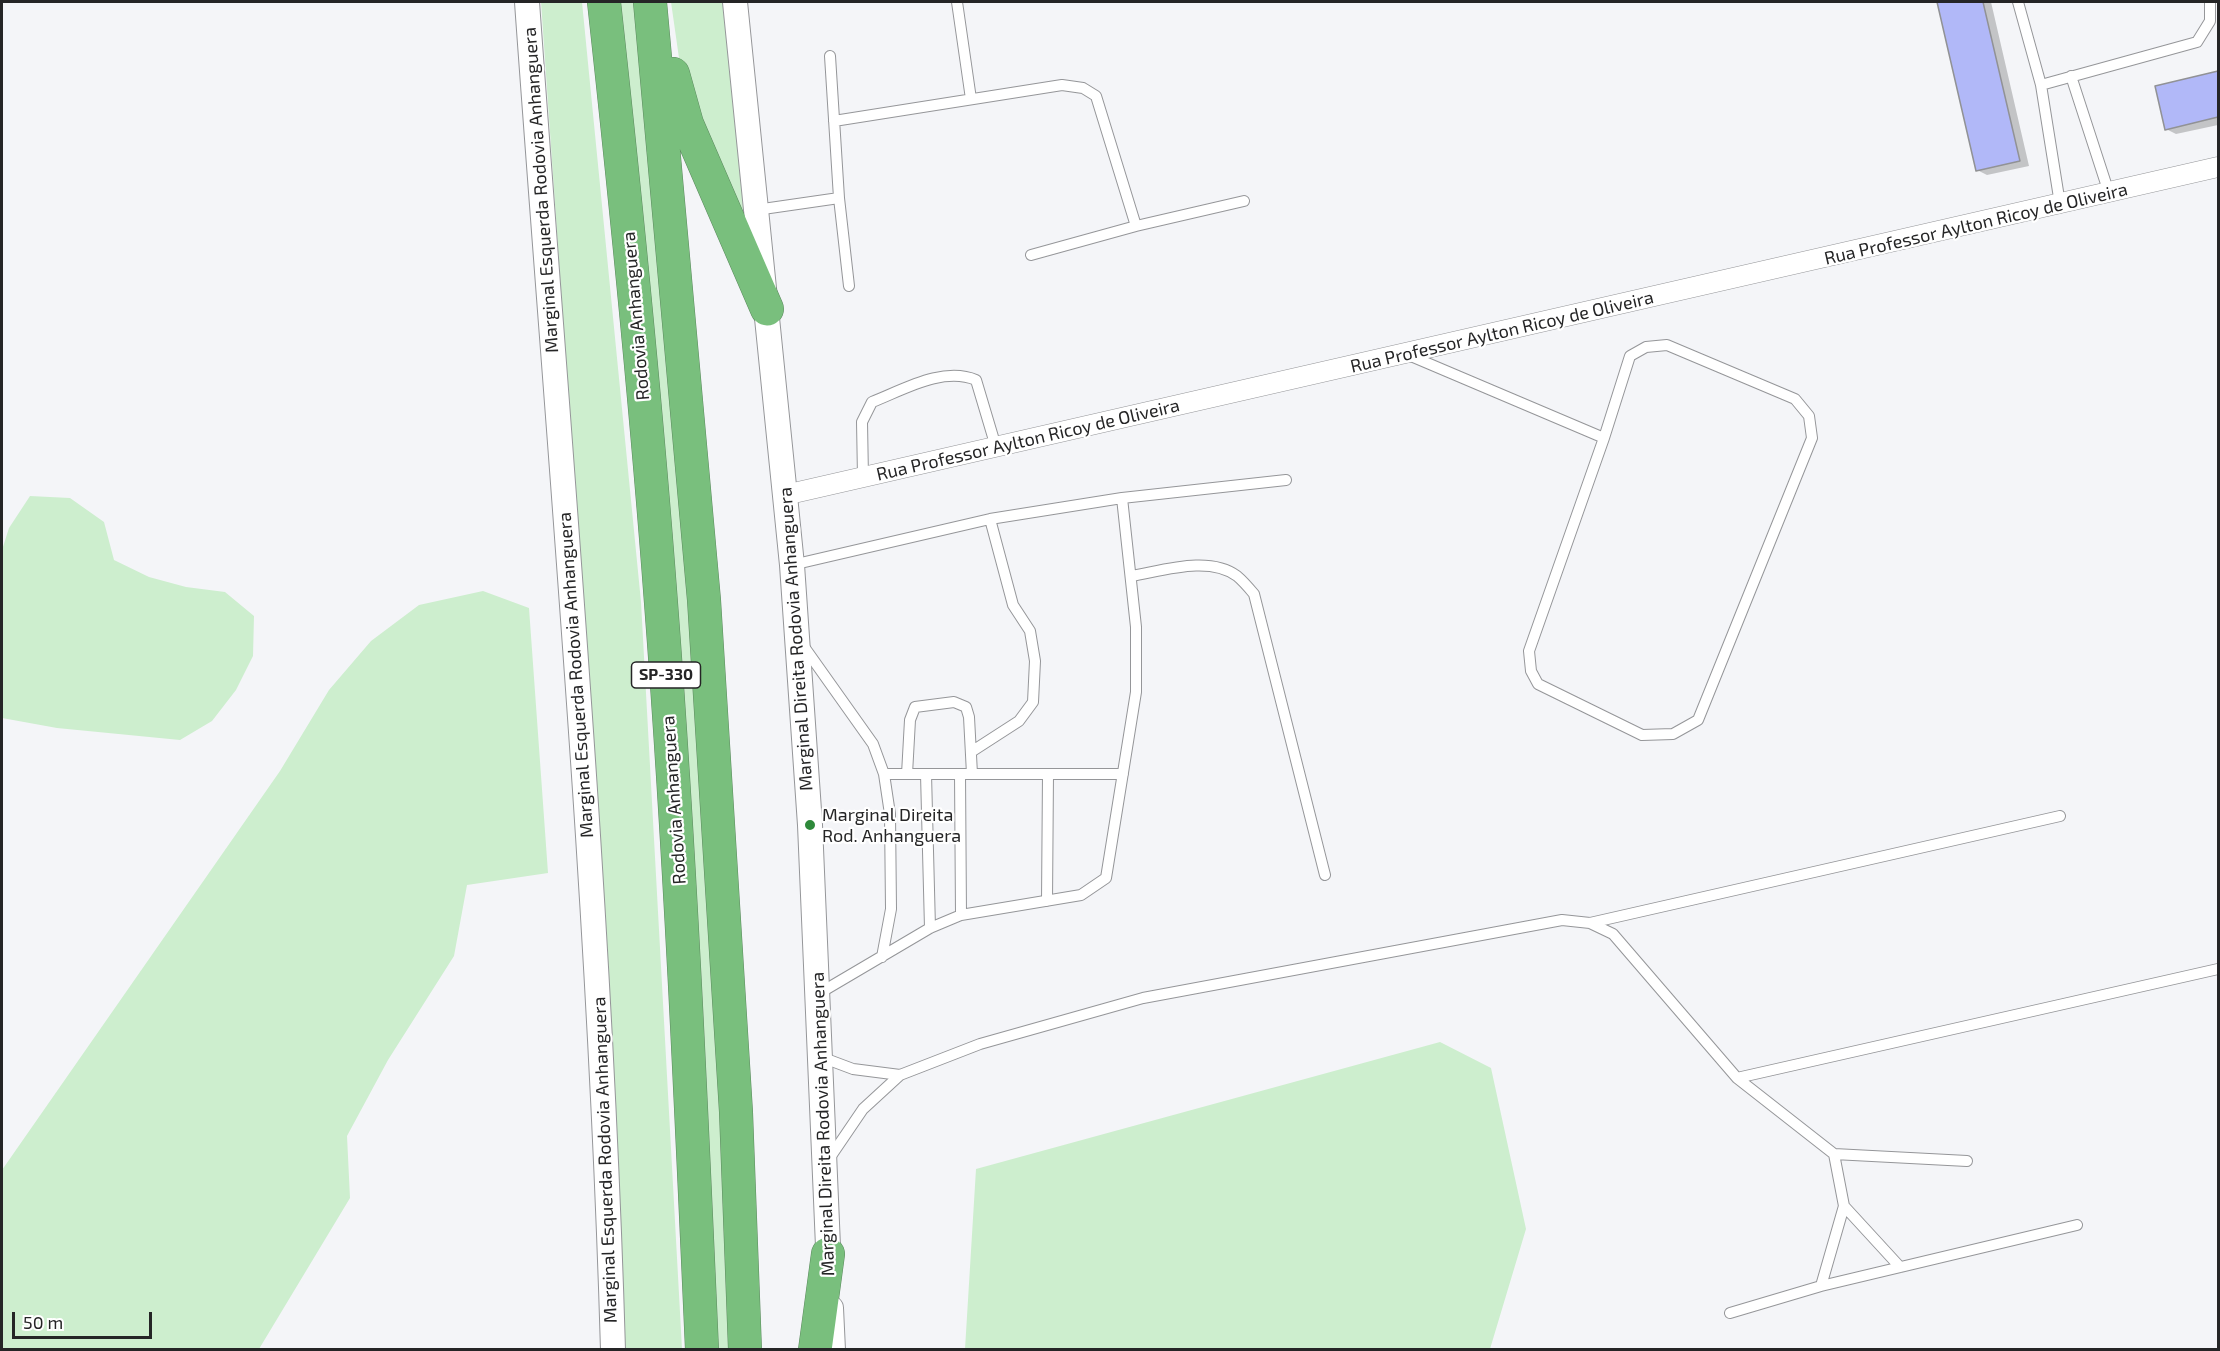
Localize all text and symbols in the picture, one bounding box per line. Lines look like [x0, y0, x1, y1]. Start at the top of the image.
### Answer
street label: Marginal Esquerda Rodovia Anhanguera [519, 26, 563, 354]
street label: Rua Professor Aylton Ricoy de Oliveira [1822, 179, 2130, 269]
street label: Rodovia Anhanguera [618, 231, 654, 401]
street label: Rua Professor Aylton Ricoy de Oliveira [1348, 287, 1656, 377]
street label: Rua Professor Aylton Ricoy de Oliveira [874, 395, 1182, 485]
street label: Marginal Direita Rodovia Anhanguera [775, 486, 817, 792]
street label: Marginal Esquerda Rodovia Anhanguera [554, 511, 598, 839]
road number: SP-330 [632, 662, 700, 688]
street label: Rodovia Anhanguera [657, 715, 691, 885]
place label: Marginal Direita Rod. Anhanguera [822, 804, 961, 846]
marker: Marginal Direita Rod. Anhanguera [803, 818, 817, 832]
street label: Marginal Direita Rodovia Anhanguera [807, 972, 839, 1276]
street label: Marginal Esquerda Rodovia Anhanguera [589, 996, 621, 1324]
scale bar [15, 1300, 154, 1338]
text: 50 m [23, 1311, 63, 1333]

